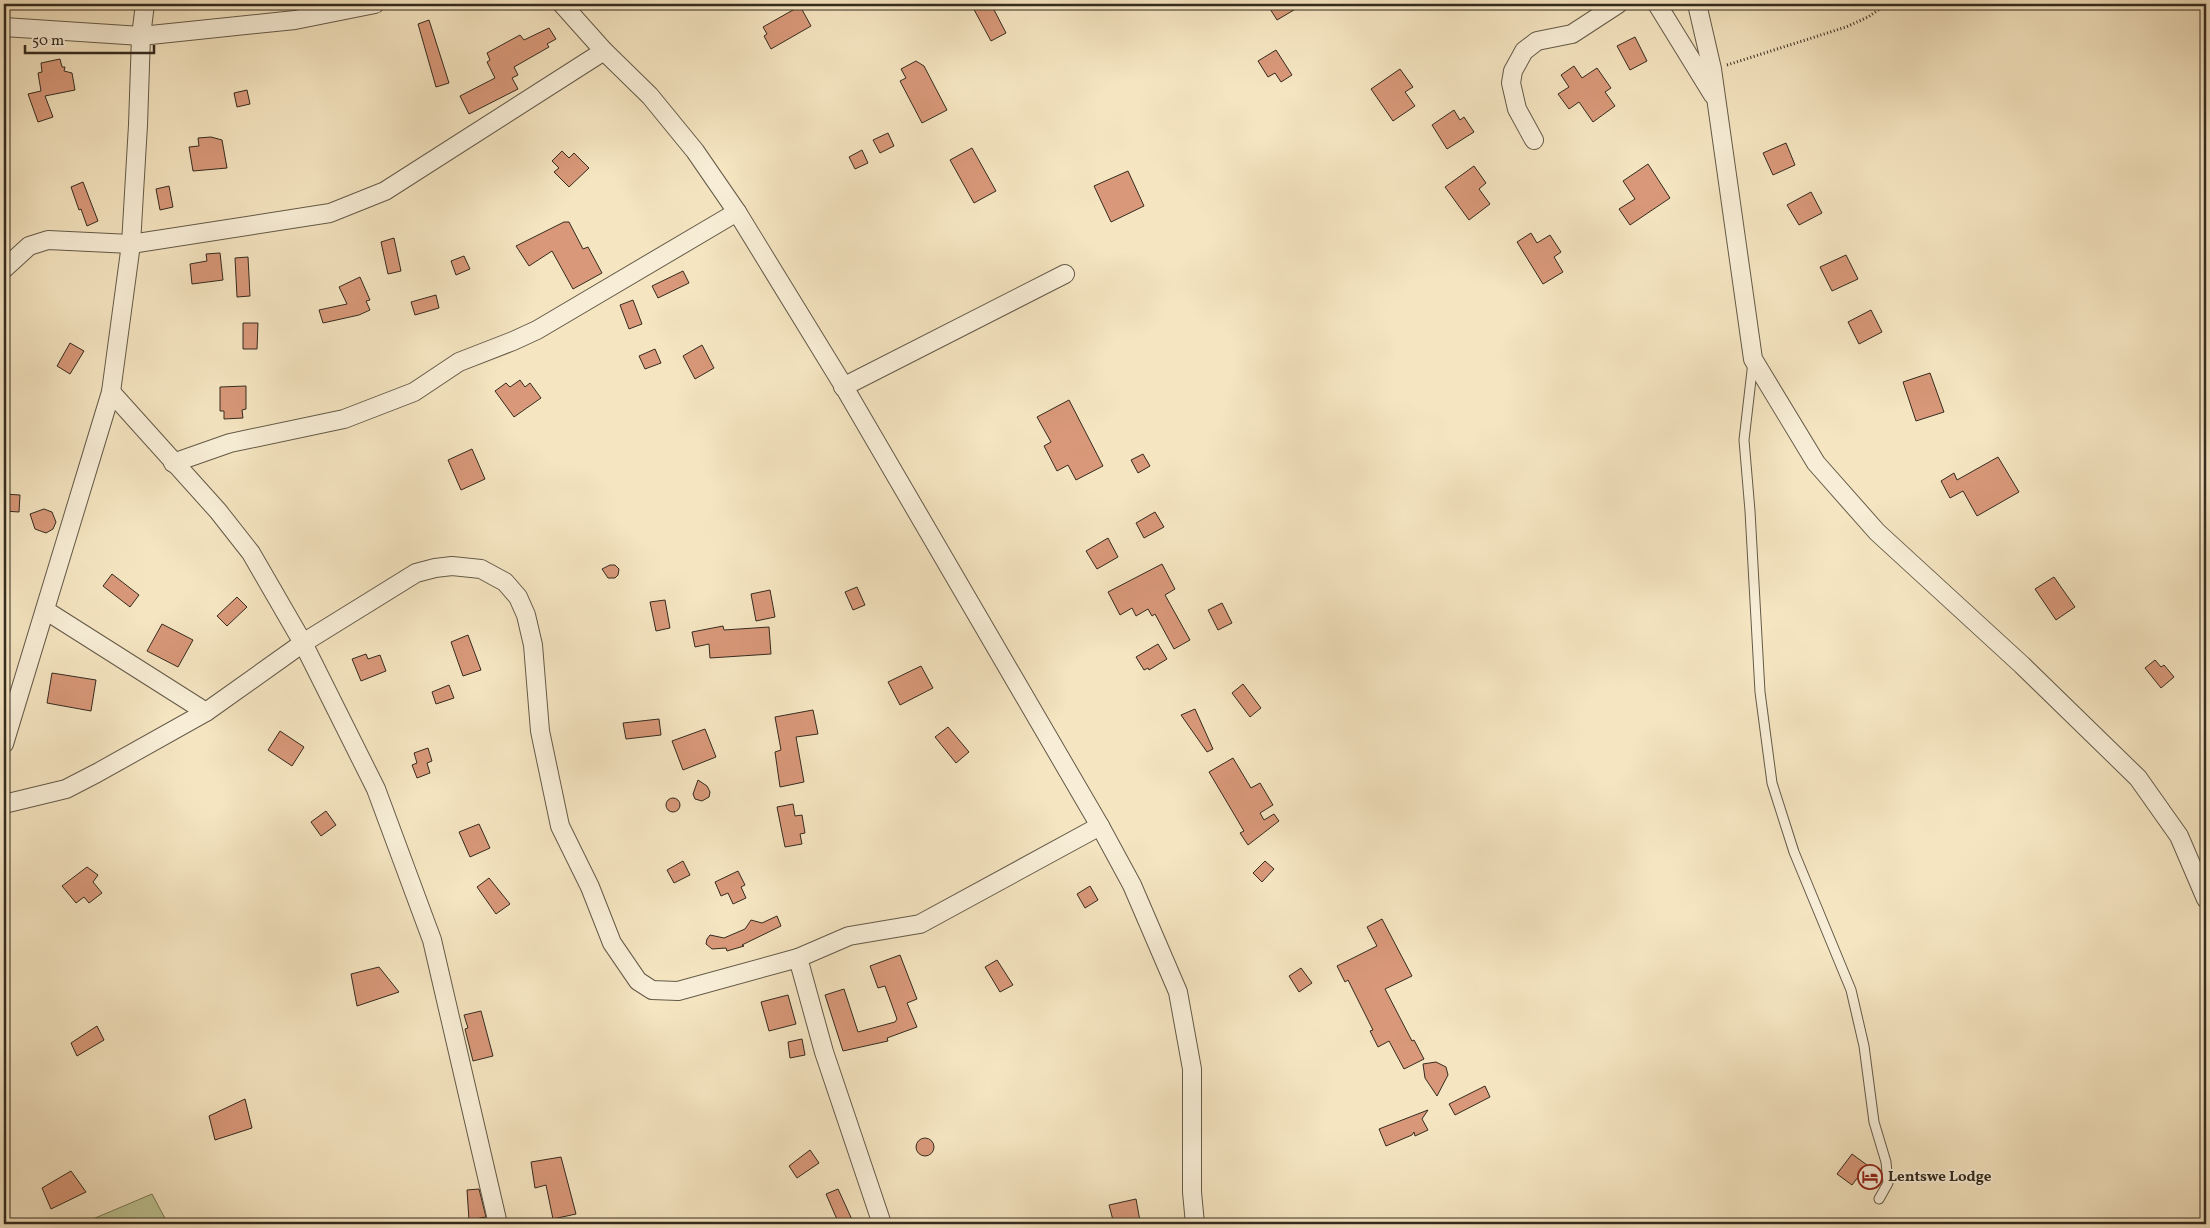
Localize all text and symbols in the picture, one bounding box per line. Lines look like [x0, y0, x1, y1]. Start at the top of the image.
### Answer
scale bar [25, 22, 154, 54]
text: 50 m [32, 31, 64, 52]
hotel icon: Lentswe Lodge [1857, 1164, 1883, 1190]
place label: Lentswe Lodge [1888, 1167, 1992, 1188]

